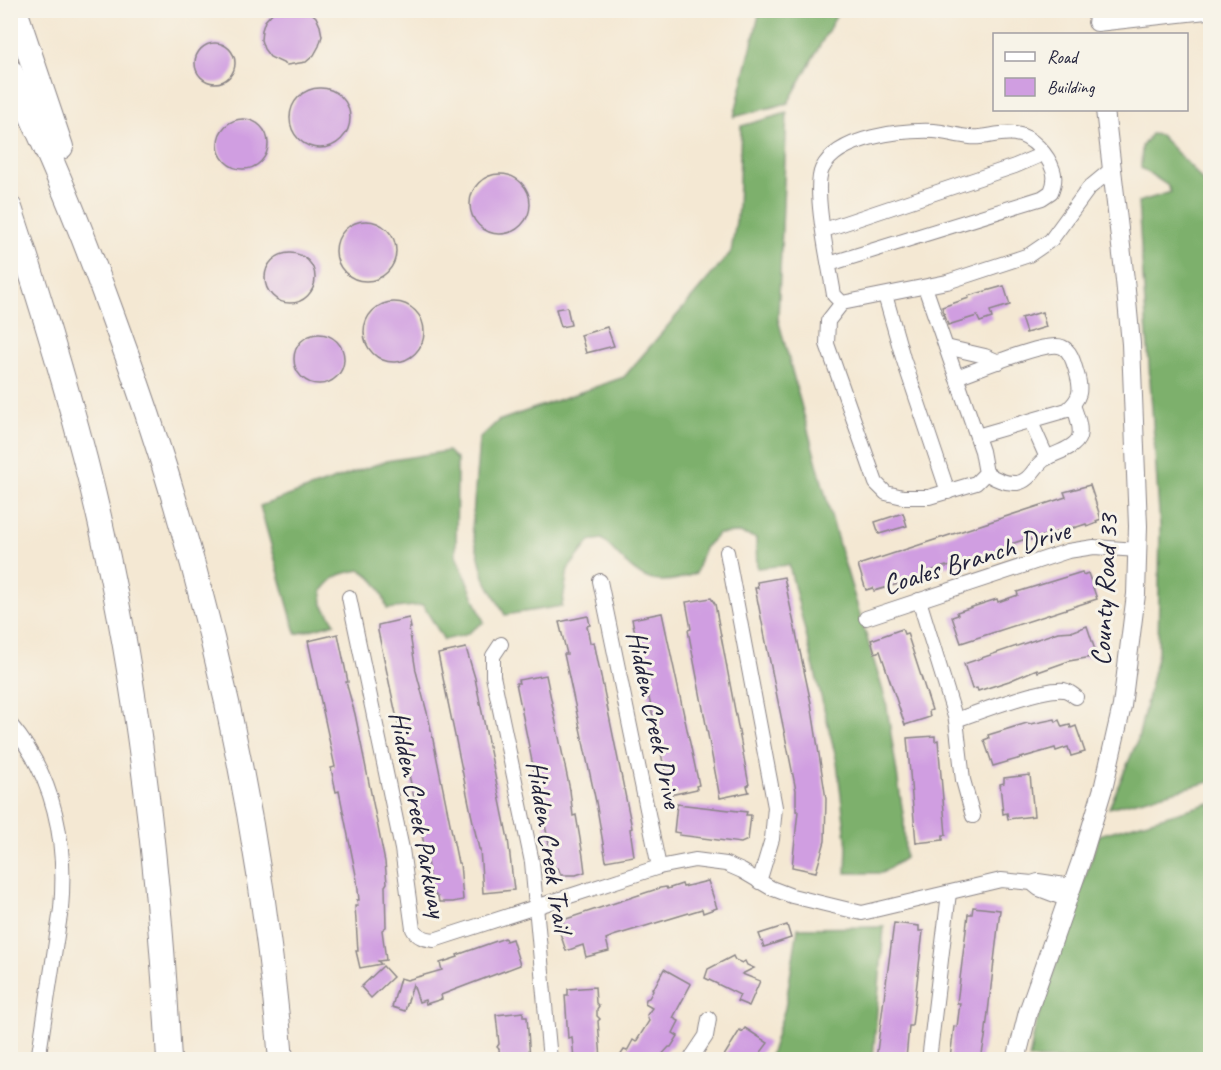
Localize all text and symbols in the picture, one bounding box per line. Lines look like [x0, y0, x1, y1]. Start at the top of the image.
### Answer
legend [993, 33, 1188, 111]
text: Road [1047, 46, 1080, 68]
text: Building [1047, 76, 1096, 98]
street label: Coales Branch Drive [878, 511, 1075, 602]
street label: County Road 33 [1083, 511, 1126, 667]
street label: Hidden Creek Drive [619, 627, 691, 813]
street label: Hidden Creek Parkway [382, 708, 457, 922]
street label: Hidden Creek Trail [519, 758, 582, 939]

